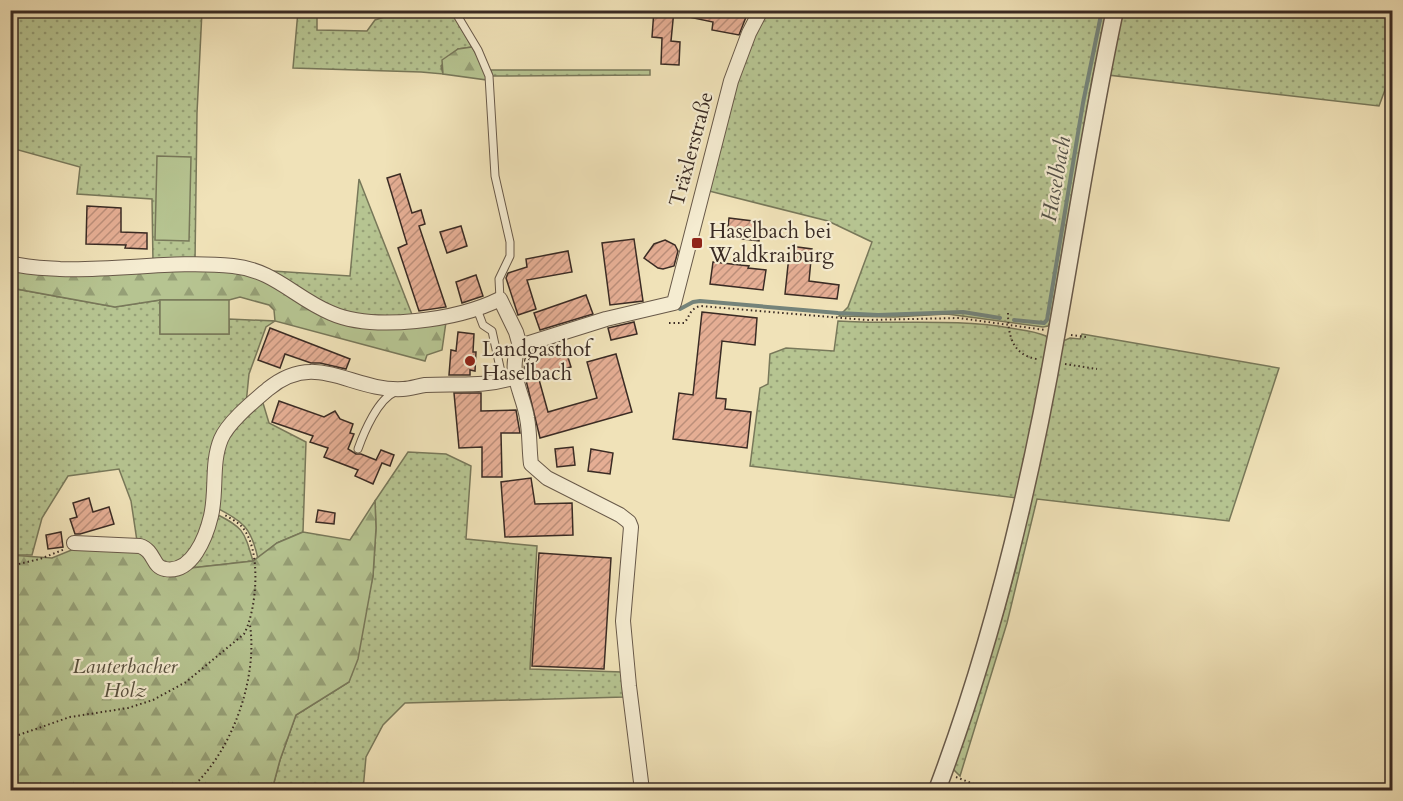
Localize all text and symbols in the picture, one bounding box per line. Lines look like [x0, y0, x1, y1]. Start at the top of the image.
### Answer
street label: Träxlerstraße [662, 89, 721, 210]
water label: Haselbach [1034, 134, 1078, 224]
place label: Haselbach bei Waldkraiburg [708, 217, 834, 270]
marker: Haselbach bei Waldkraiburg [690, 236, 704, 250]
place label: Landgasthof Haselbach [482, 335, 594, 388]
marker: Landgasthof Haselbach [463, 354, 477, 368]
park label: Lauterbacher Holz [73, 652, 179, 705]

